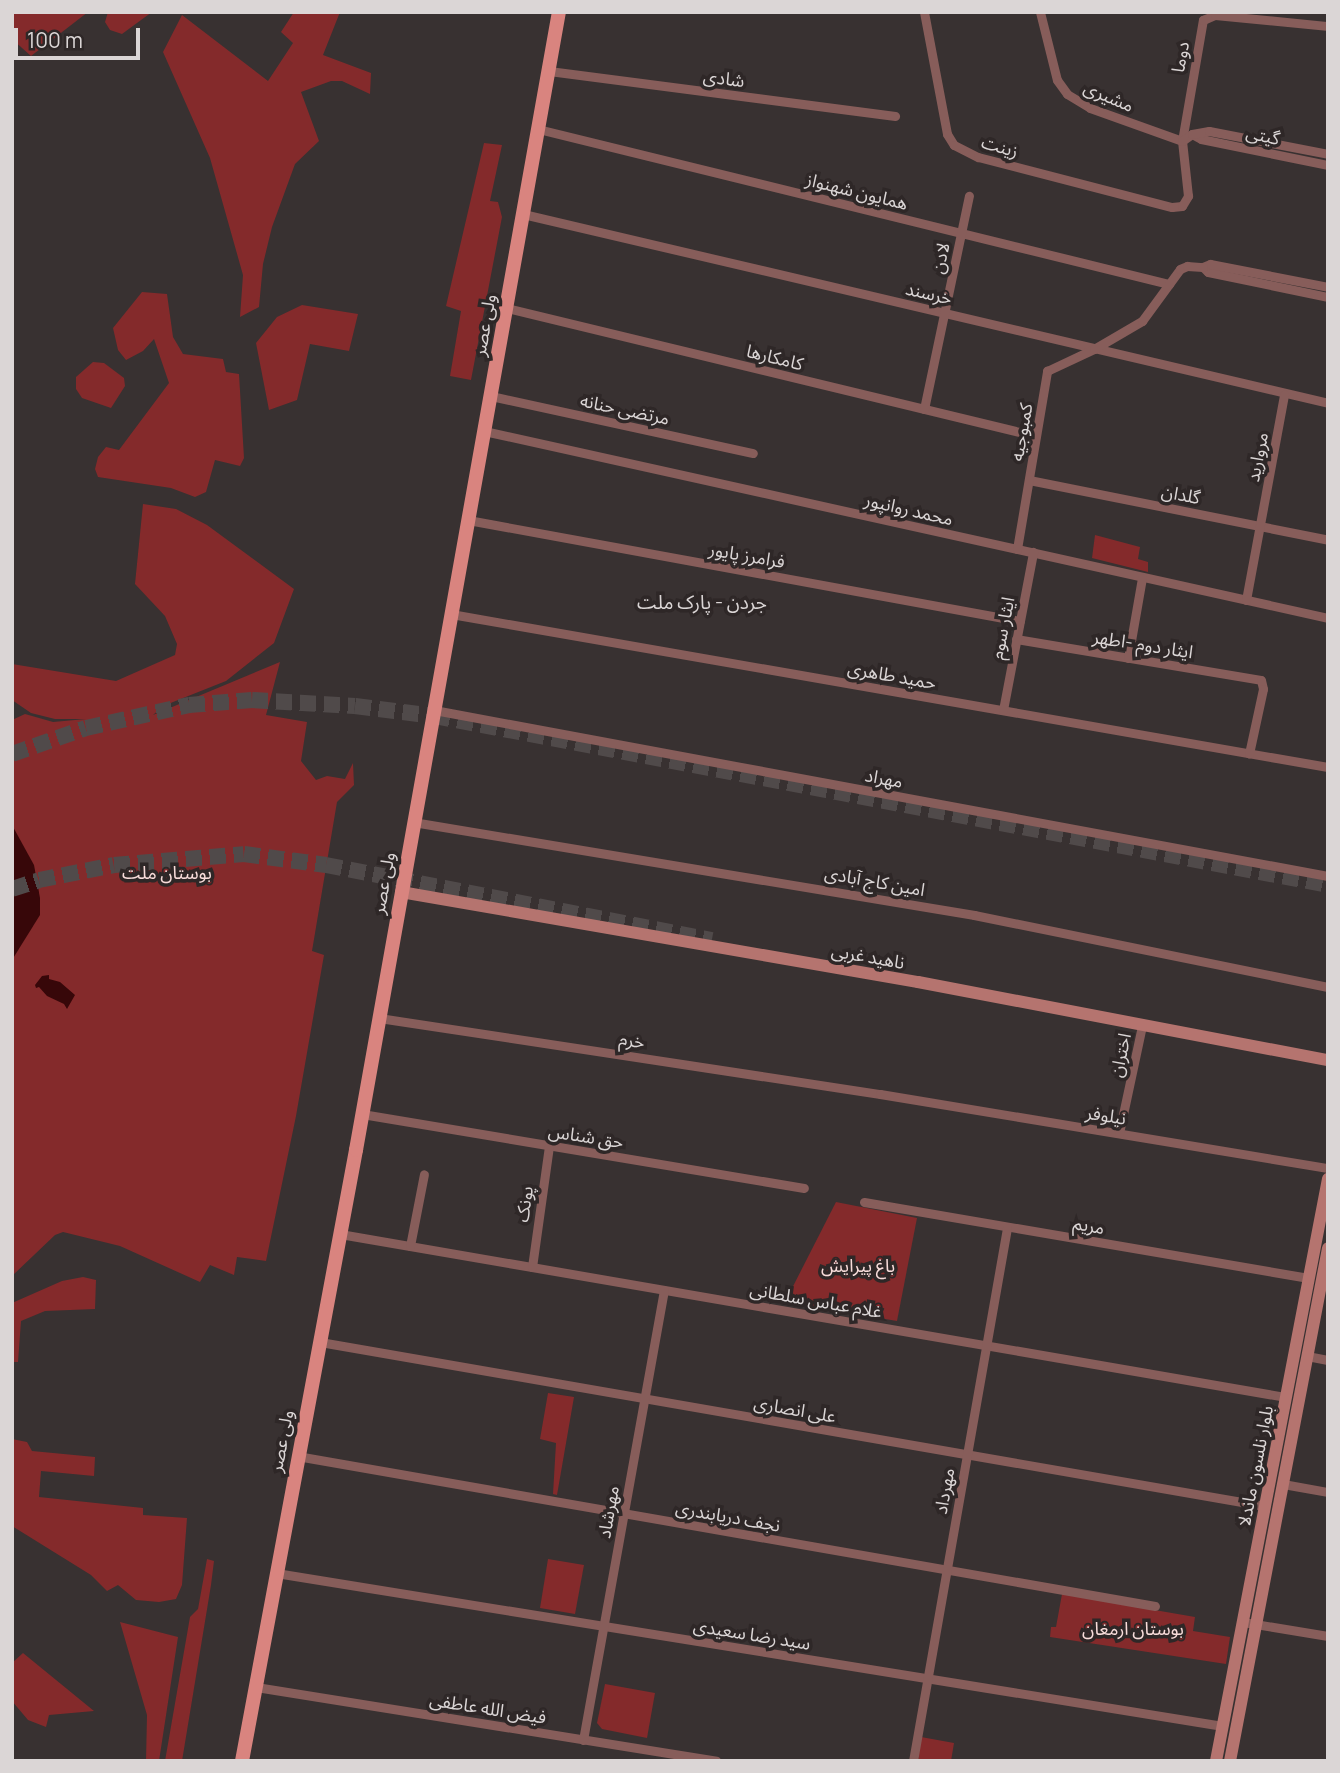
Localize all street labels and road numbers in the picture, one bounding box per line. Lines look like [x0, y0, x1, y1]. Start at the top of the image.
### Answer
street label: دوما [1167, 40, 1193, 74]
street label: شادی [702, 65, 746, 91]
street label: مشیری [1081, 76, 1137, 116]
street label: گیتی [1244, 121, 1282, 149]
street label: زینت [979, 130, 1021, 162]
street label: همایون شهنواز [804, 168, 910, 214]
street label: لادن [926, 240, 954, 276]
street label: خرسند [904, 277, 954, 309]
street label: ولی عصر [468, 292, 500, 358]
street label: کامکارها [744, 340, 806, 374]
street label: مرتضی حنانه [578, 389, 672, 429]
street label: کمبوجیه [1005, 401, 1037, 463]
street label: مروارید [1242, 430, 1272, 484]
street label: گلدان [1160, 480, 1202, 508]
street label: محمد روانپور [863, 488, 955, 530]
street label: فرامرز پایور [707, 538, 787, 572]
street label: ایثار سوم [985, 595, 1019, 661]
street label: ایثار دوم -اطهر [1091, 625, 1195, 663]
street label: حمید طاهری [846, 657, 938, 693]
street label: مهراد [863, 764, 905, 792]
street label: ولی عصر [367, 850, 399, 916]
street label: امین کاج آبادی [823, 862, 927, 900]
street label: ناهید غربی [830, 939, 906, 973]
street label: خرم [618, 1027, 646, 1053]
street label: اختران [1105, 1031, 1135, 1079]
street label: نیلوفر [1084, 1101, 1128, 1129]
street label: حق شناس [547, 1119, 625, 1153]
street label: پونک [511, 1185, 537, 1223]
street label: مریم [1072, 1212, 1106, 1238]
street label: غلام عباس سلطانی [748, 1278, 884, 1322]
street label: علی انصاری [752, 1391, 838, 1427]
street label: بلوار نلسون ماندلا [1233, 1404, 1277, 1528]
street label: ولی عصر [264, 1408, 298, 1474]
street label: مهرداد [929, 1466, 959, 1516]
street label: مهرشاد [593, 1484, 623, 1540]
street label: نجف دریابندری [674, 1496, 782, 1536]
street label: سید رضا سعیدی [692, 1614, 812, 1654]
street label: فیض الله عاطفی [428, 1688, 548, 1728]

